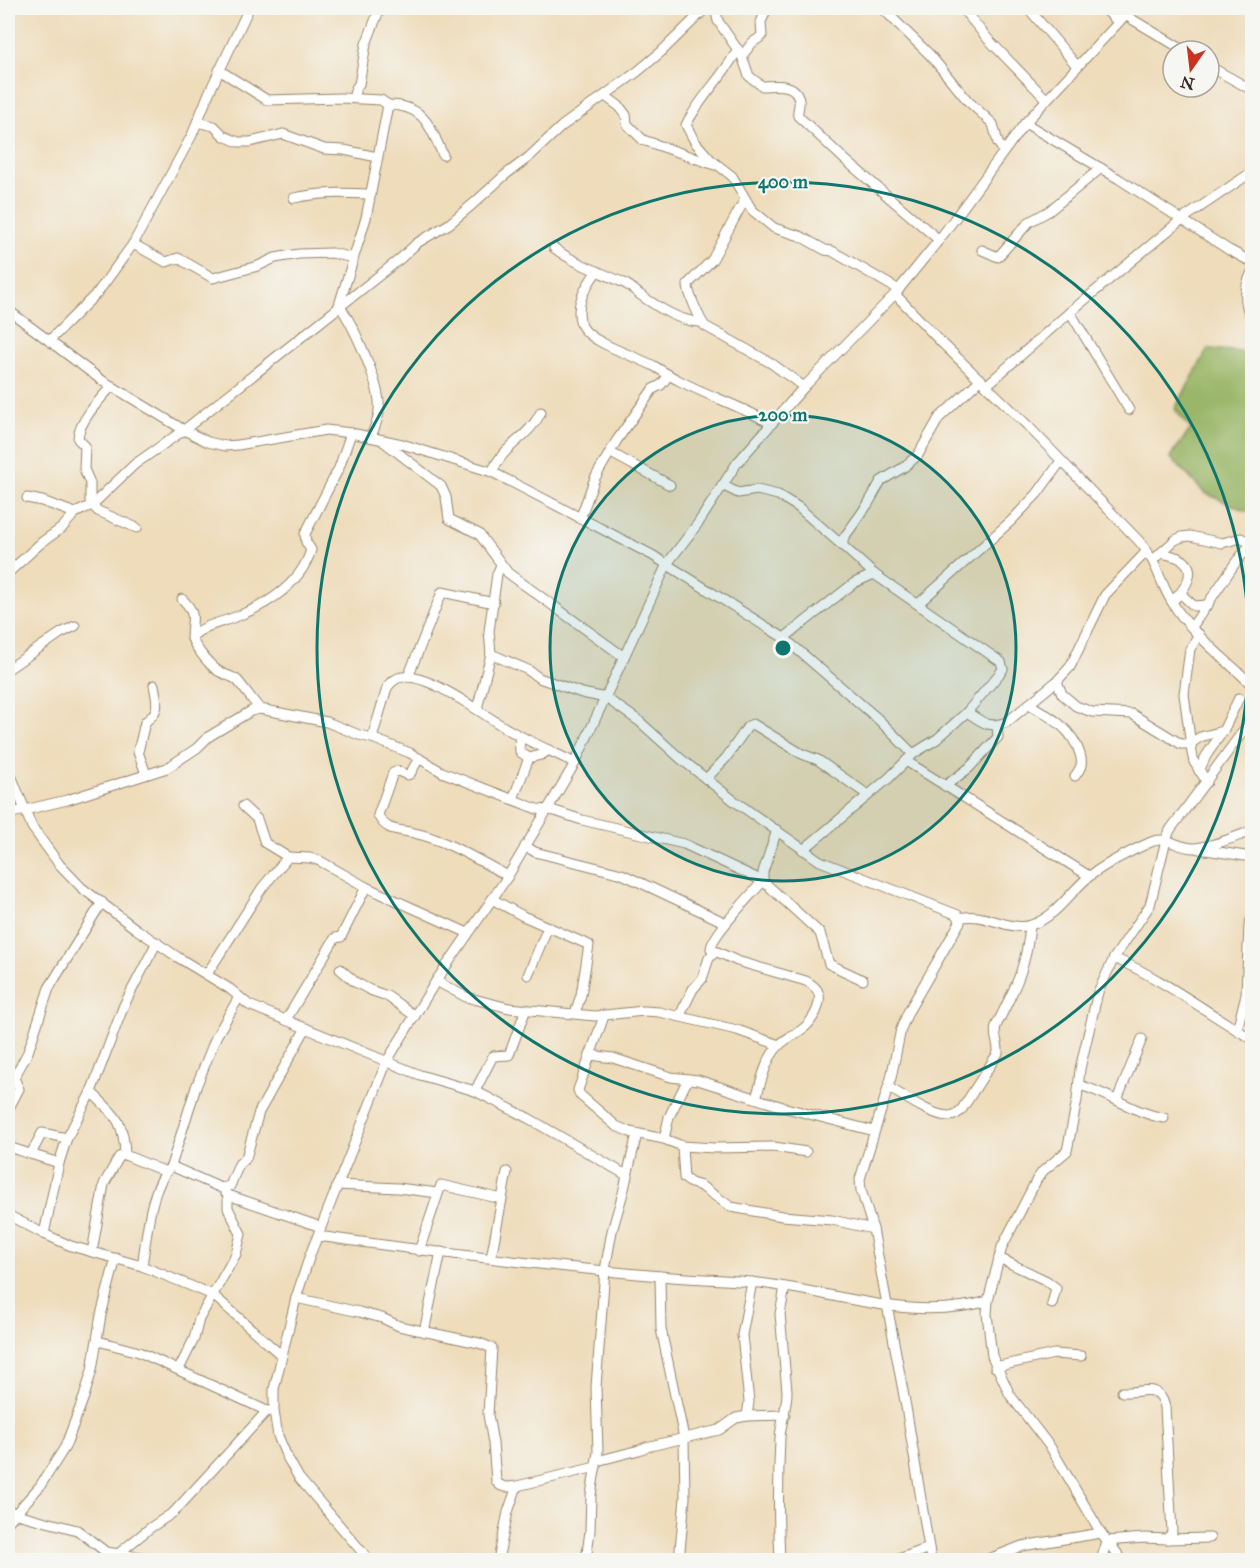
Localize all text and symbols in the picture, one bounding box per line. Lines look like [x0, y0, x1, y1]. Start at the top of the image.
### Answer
north arrow [1161, 39, 1221, 99]
text: N [1178, 72, 1196, 94]
text: 400 m [758, 171, 809, 194]
text: 200 m [759, 404, 808, 426]
centre of rings [773, 638, 793, 658]

